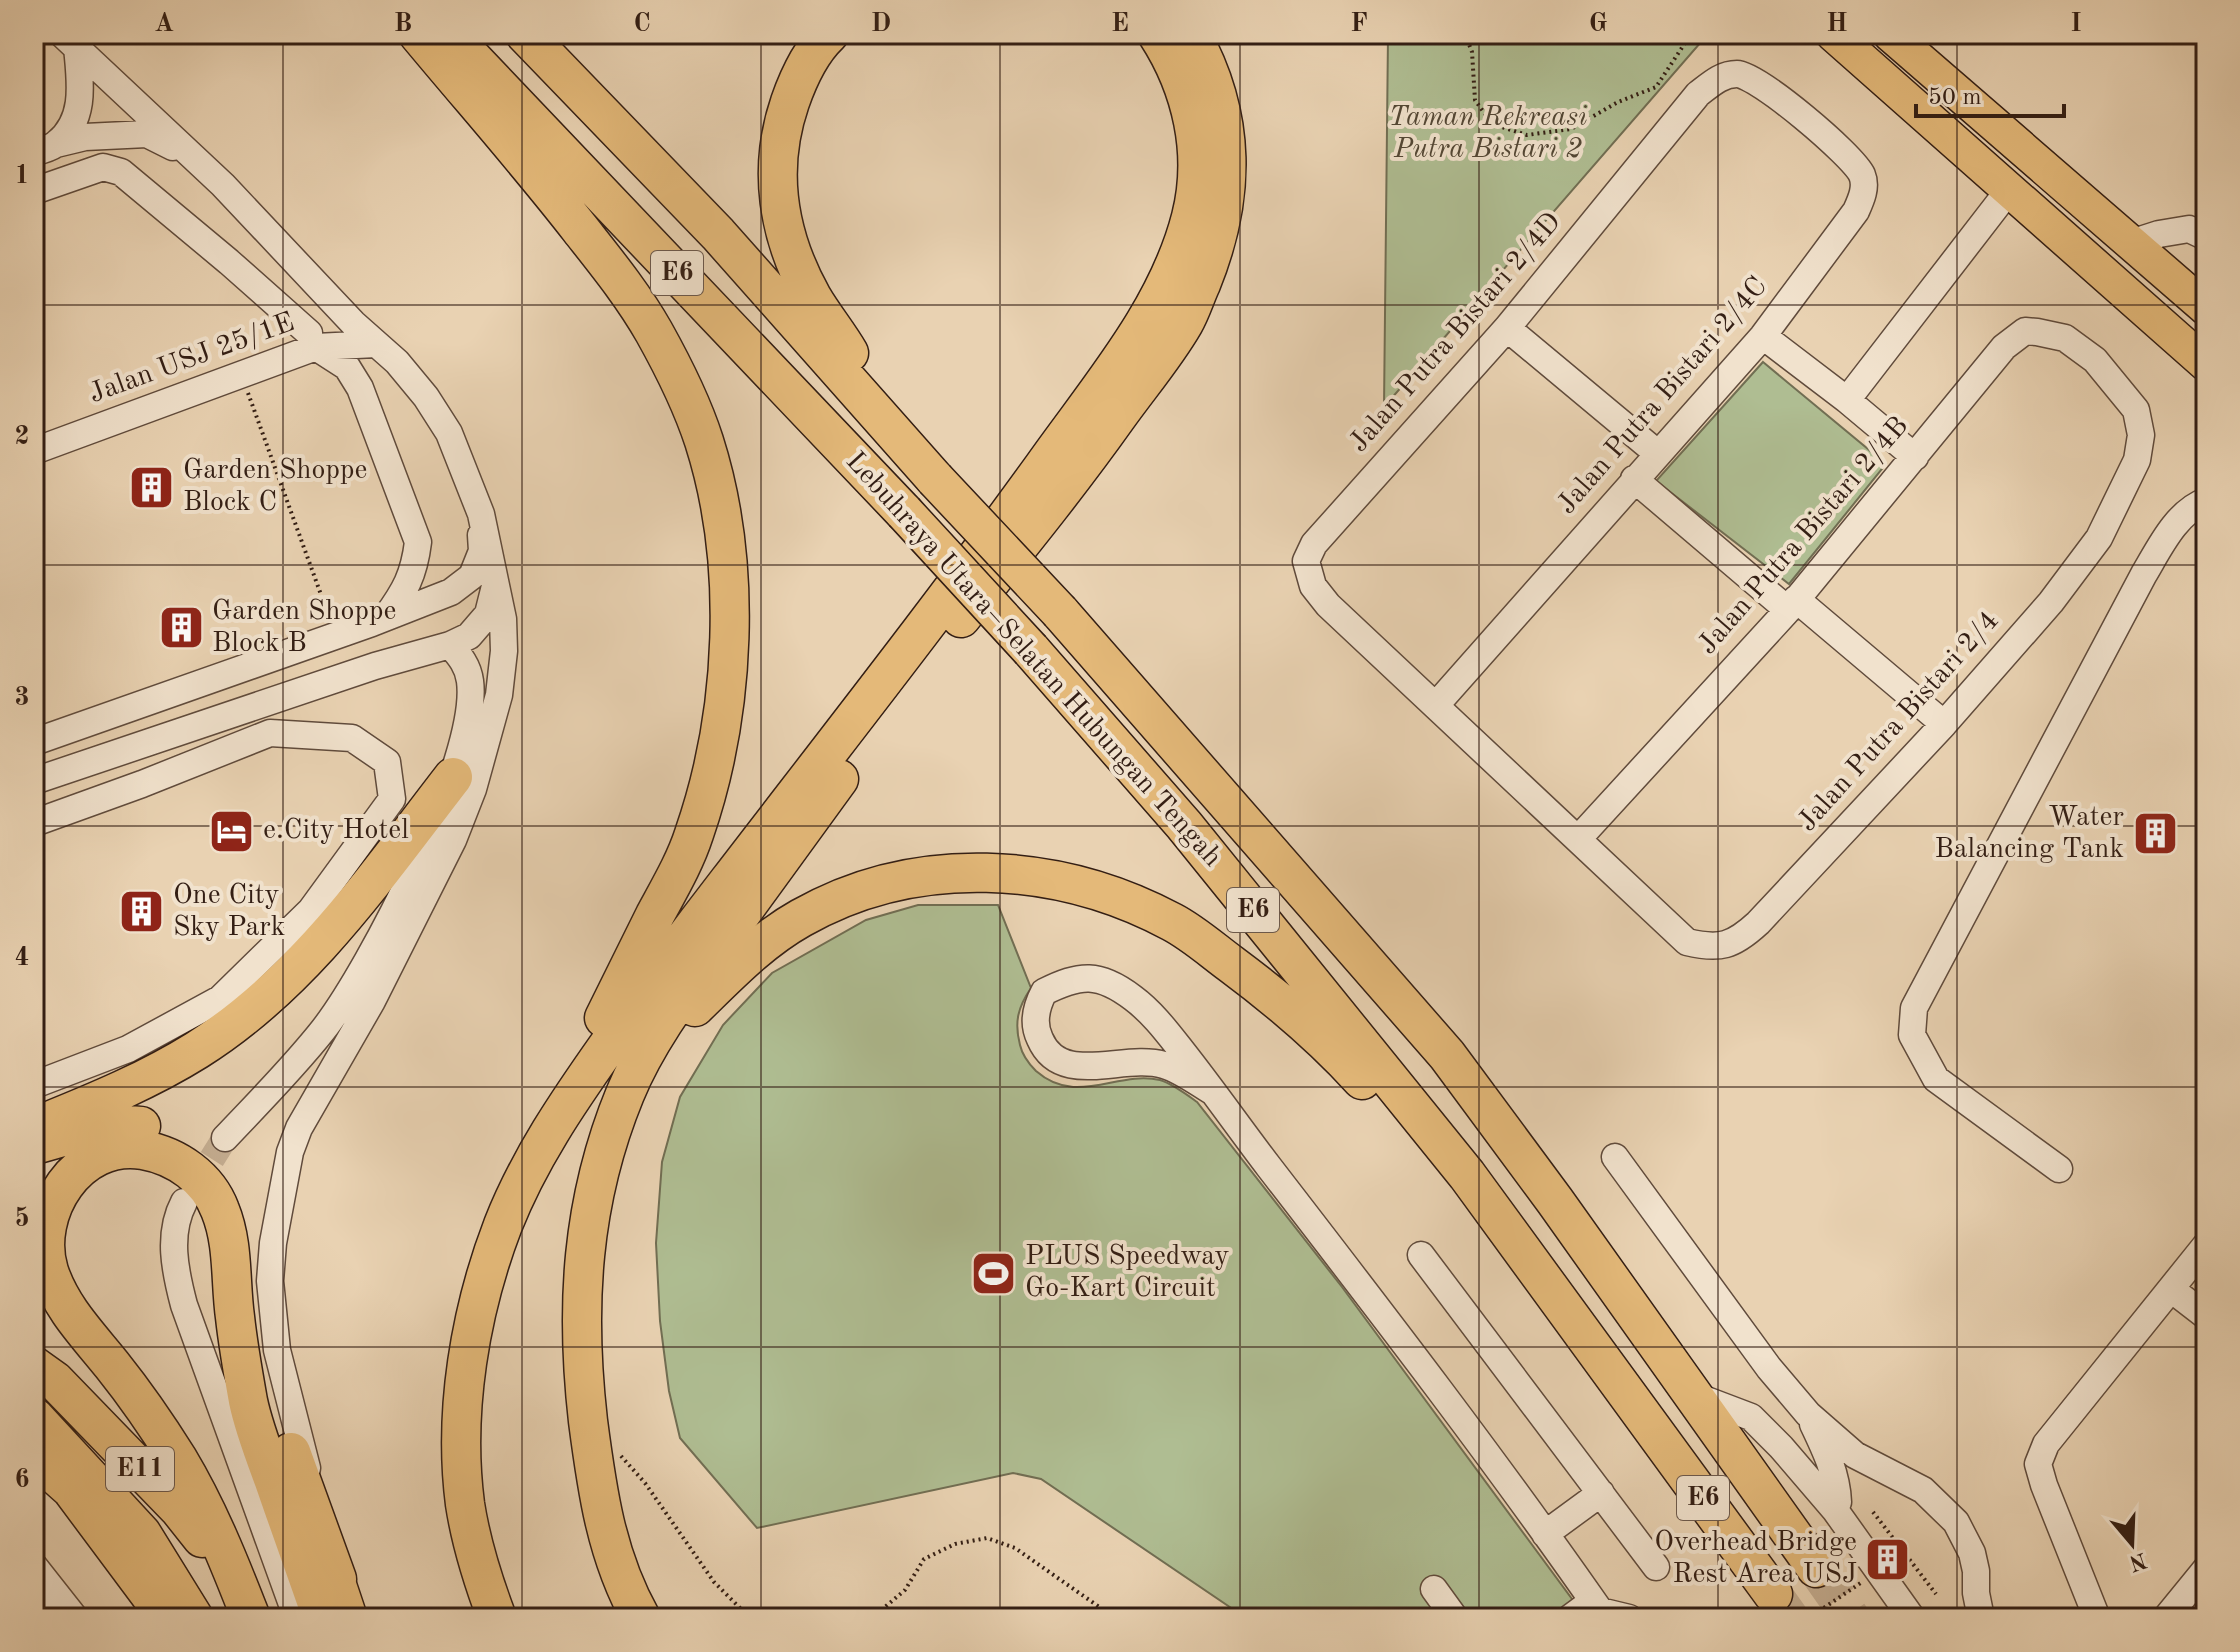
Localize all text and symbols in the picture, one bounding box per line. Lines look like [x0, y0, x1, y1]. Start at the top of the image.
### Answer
text: A [154, 11, 174, 37]
text: B [394, 11, 412, 37]
text: C [633, 11, 651, 37]
text: D [871, 11, 891, 37]
text: E [1111, 11, 1129, 37]
text: F [1350, 11, 1368, 37]
text: G [1589, 11, 1607, 37]
text: H [1826, 11, 1848, 37]
text: I [2070, 11, 2082, 37]
scale bar [1916, 68, 2064, 118]
text: 50 m [1928, 86, 1982, 110]
park label: Taman Rekreasi Putra Bistari 2 [1389, 104, 1587, 164]
text: 1 [14, 163, 30, 189]
street label: Jalan Putra Bistari 2/4D [1345, 208, 1567, 458]
road number: E6 [651, 251, 703, 295]
street label: Jalan Putra Bistari 2/4C [1553, 272, 1773, 520]
street label: Jalan USJ 25/1E [86, 309, 298, 409]
street label: Jalan Putra Bistari 2/4B [1694, 412, 1914, 660]
text: 2 [14, 424, 30, 450]
street label: Lebuhraya Utara–Selatan Hubungan Tengah [840, 448, 1226, 872]
place label: Garden Shoppe Block C [183, 457, 367, 517]
building icon: Garden Shoppe Block C [128, 463, 176, 511]
place label: Garden Shoppe Block B [212, 598, 396, 658]
building icon: Garden Shoppe Block B [157, 604, 205, 652]
street label: Jalan Putra Bistari 2/4 [1793, 607, 2005, 837]
text: 3 [14, 685, 30, 711]
place label: Water Balancing Tank [1934, 804, 2124, 864]
hotel icon: e.City Hotel [208, 807, 256, 855]
building icon: Water Balancing Tank [2131, 810, 2179, 858]
place label: e.City Hotel [263, 817, 409, 845]
place label: One City Sky Park [173, 882, 285, 942]
building icon: One City Sky Park [118, 888, 166, 936]
road number: E6 [1227, 888, 1279, 932]
text: 4 [14, 945, 30, 971]
text: 5 [14, 1206, 30, 1232]
place label: PLUS Speedway Go-Kart Circuit [1025, 1243, 1230, 1303]
sports icon: PLUS Speedway Go-Kart Circuit [970, 1249, 1018, 1297]
road number: E11 [106, 1447, 174, 1491]
text: 6 [14, 1467, 30, 1493]
road number: E6 [1677, 1476, 1729, 1520]
north arrow [2092, 1504, 2172, 1584]
place label: Overhead Bridge Rest Area USJ [1654, 1529, 1857, 1589]
building icon: Overhead Bridge Rest Area USJ [1864, 1535, 1912, 1583]
text: N [2126, 1548, 2149, 1574]

